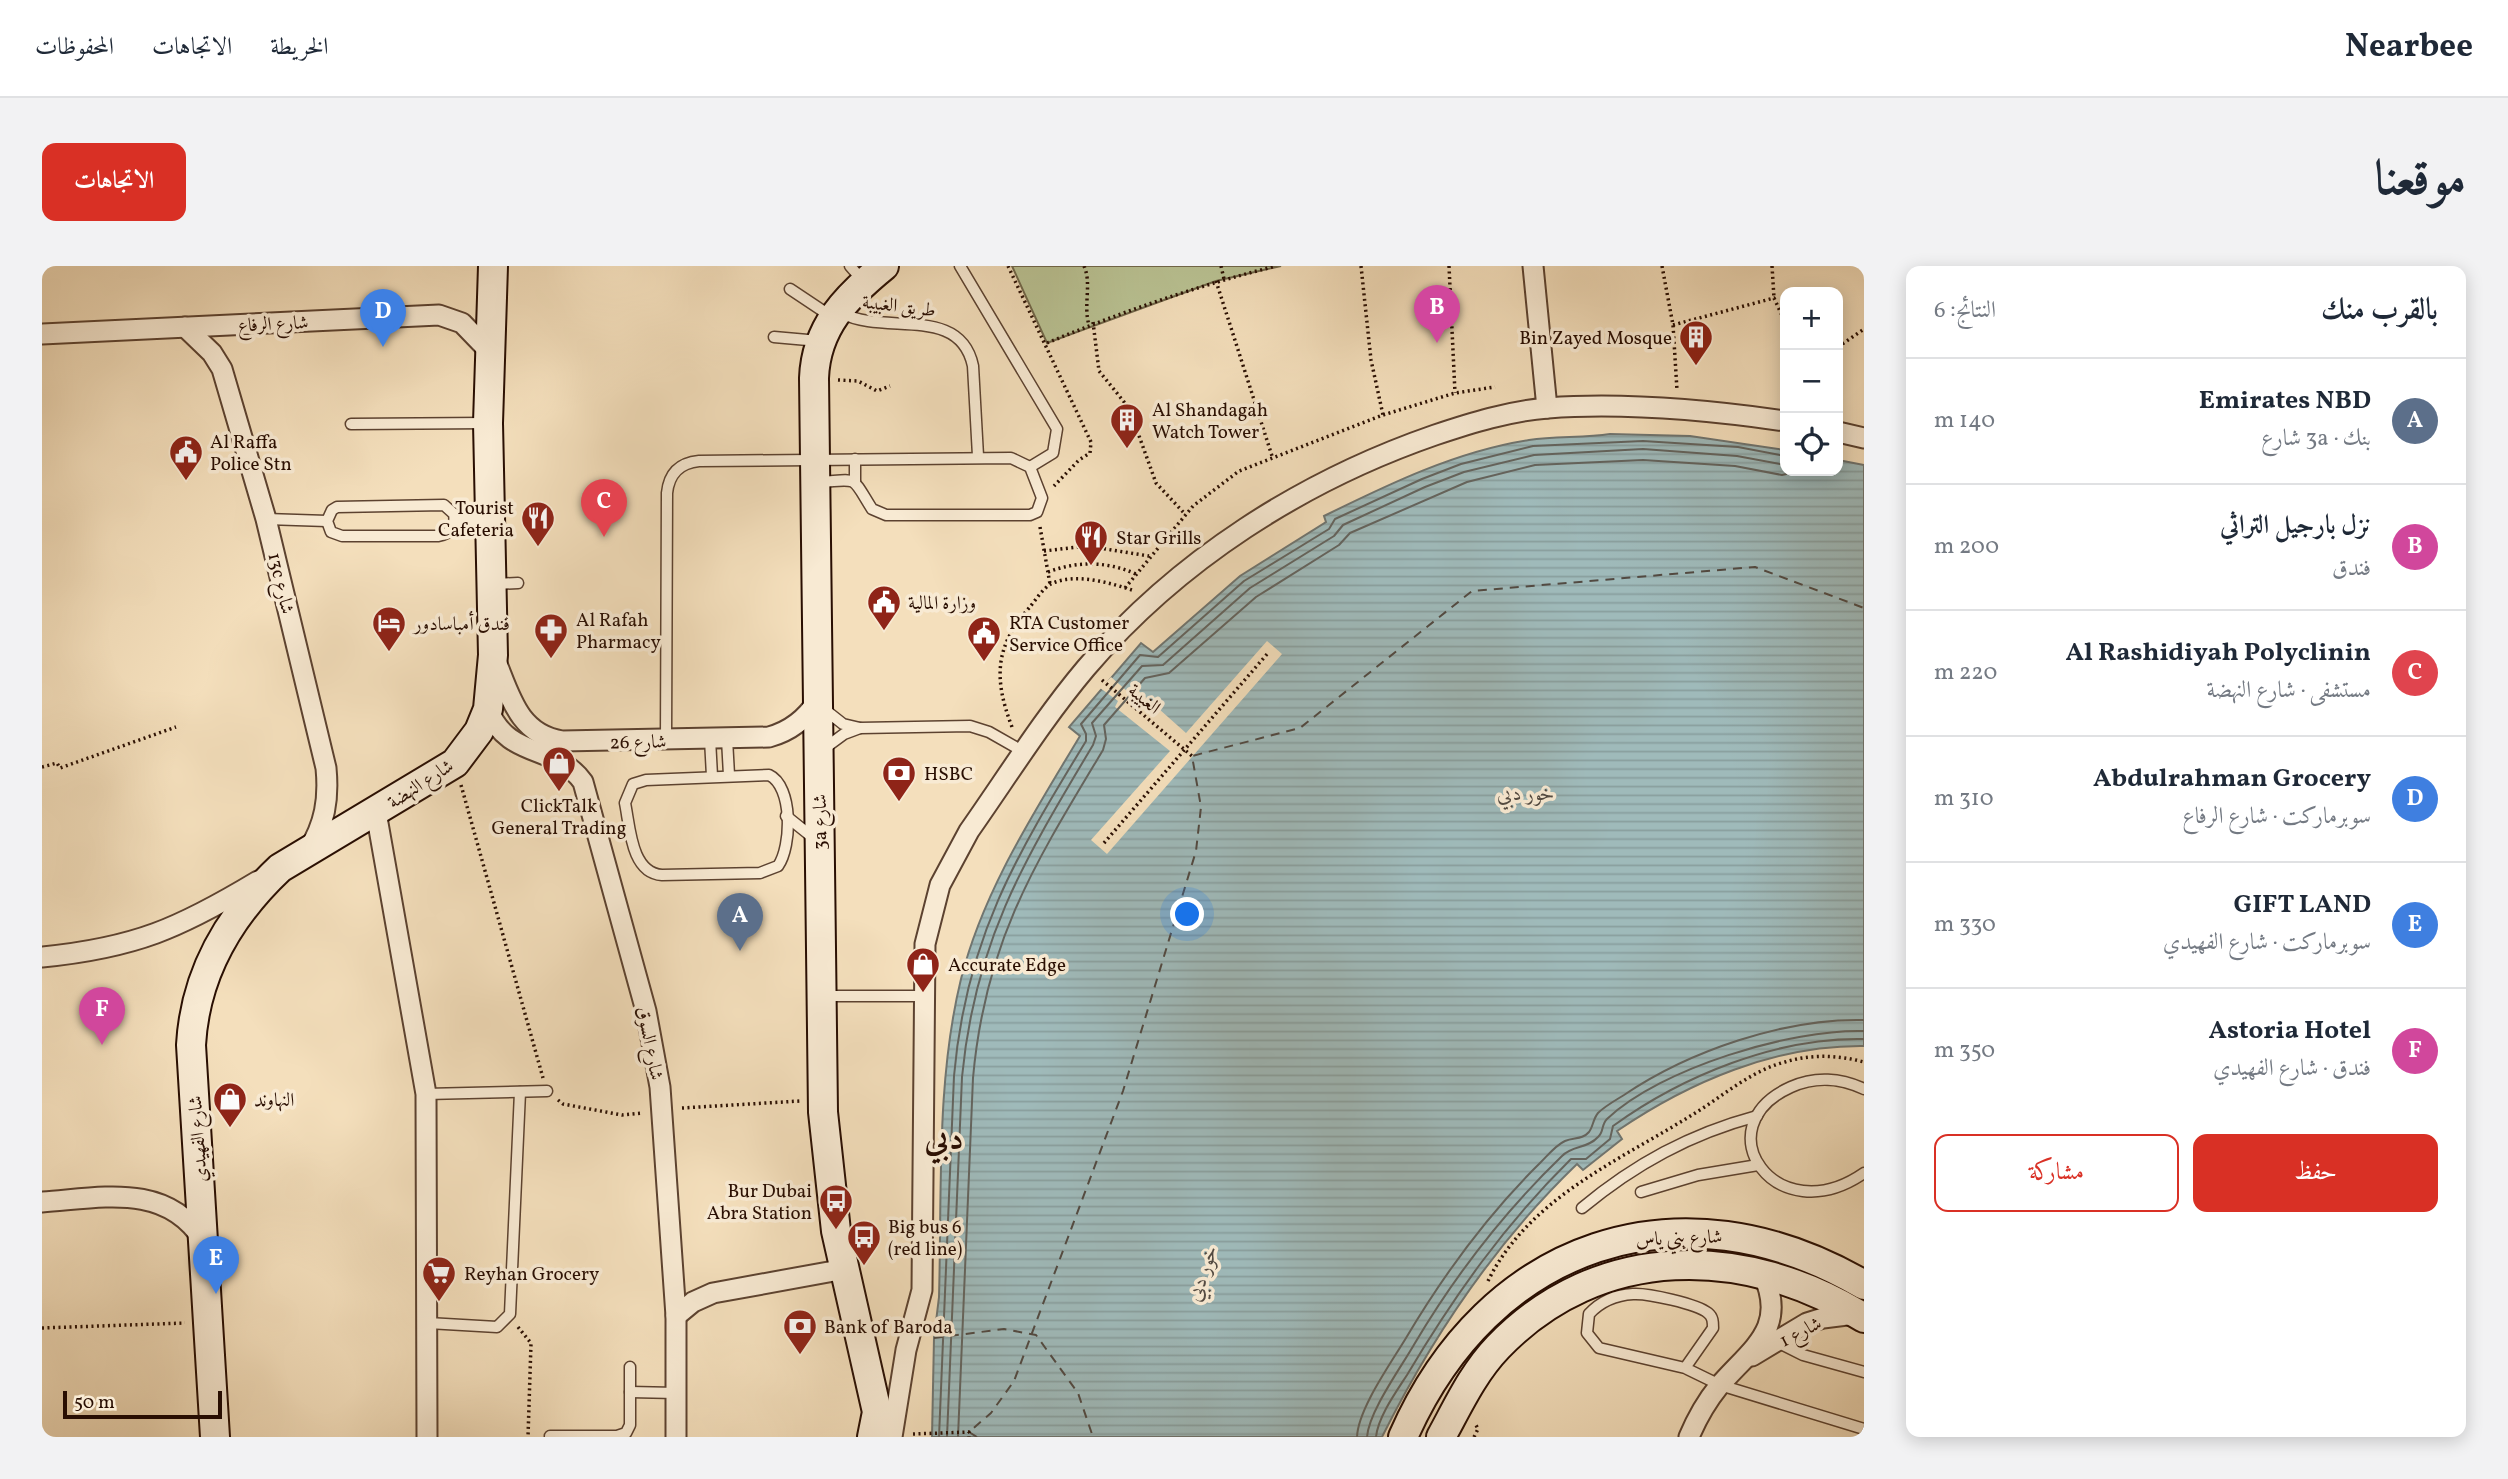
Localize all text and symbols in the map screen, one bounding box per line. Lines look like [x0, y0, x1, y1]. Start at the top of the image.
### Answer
text: Nearbee [2345, 25, 2473, 71]
text: المحفوظات [35, 31, 114, 65]
text: الاتجاهات [152, 31, 232, 65]
text: الخريطة [270, 31, 329, 65]
button: الاتجاهات [42, 143, 186, 221]
text: موقعنا [2374, 147, 2466, 216]
pin: B [1414, 285, 1460, 343]
map controls [1780, 287, 1843, 476]
button: + [1780, 287, 1843, 350]
pin: D [360, 289, 406, 347]
street label: طريق الغبيبة [860, 290, 937, 324]
text: بالقرب منك [2321, 290, 2438, 332]
text: النتائج: 6 [1934, 295, 1996, 327]
street label: شارع الرفاع [237, 310, 309, 341]
building icon: Bin Zayed Mosque [1677, 318, 1715, 367]
place label: Bin Zayed Mosque [1519, 326, 1672, 352]
button: − [1780, 350, 1843, 413]
text: Emirates NBD [2199, 383, 2371, 419]
place label: Al Shandagah Watch Tower [1152, 398, 1268, 446]
building icon: Al Shandagah Watch Tower [1108, 401, 1146, 450]
text: 140 m [1934, 405, 1995, 437]
text: A [2407, 405, 2423, 437]
button: locate [1780, 413, 1843, 476]
text: بنك · 3a شارع [2261, 423, 2371, 455]
place label: Al Raffa Police Stn [210, 430, 292, 478]
public building icon: Al Raffa Police Stn [167, 433, 205, 482]
pin: C [581, 479, 627, 537]
place label: Tourist Cafeteria [438, 496, 514, 544]
restaurant icon: Tourist Cafeteria [519, 499, 557, 548]
text: نزل بارجيل التراثي [2220, 508, 2371, 544]
restaurant icon: Star Grills [1072, 518, 1110, 567]
place label: Star Grills [1116, 526, 1201, 552]
text: 200 m [1934, 531, 1999, 563]
text: B [2407, 531, 2423, 563]
street label: 13c شارع [259, 550, 300, 617]
text: فندق [2332, 553, 2371, 585]
public building icon: وزارة المالية [865, 583, 903, 632]
place label: وزارة المالية [908, 591, 976, 617]
hotel icon: فندق أمباسادور [370, 604, 408, 653]
place label: Al Rafah Pharmacy [576, 608, 661, 656]
place label: فندق أمباسادور [412, 611, 510, 638]
pharmacy icon: Al Rafah Pharmacy [532, 611, 570, 660]
place label: RTA Customer Service Office [1009, 611, 1129, 659]
public building icon: RTA Customer Service Office [965, 614, 1003, 663]
text: Al Rashidiyah Polyclinin [2065, 635, 2371, 671]
text: 220 m [1934, 657, 1997, 689]
text: C [2408, 657, 2422, 689]
text: مستشفى · شارع النهضة [2206, 675, 2371, 707]
street label: الغبيبة [1122, 678, 1166, 721]
street label: شارع 26 [609, 730, 667, 757]
shop icon: ClickTalk General Trading [540, 744, 578, 793]
street label: شارع النهضة [383, 754, 460, 817]
bank icon: HSBC [880, 754, 918, 803]
text: Abdulrahman Grocery [2093, 761, 2371, 797]
place label: HSBC [924, 762, 973, 788]
water label: خور دبي [1497, 780, 1555, 810]
text: 310 m [1934, 783, 1994, 815]
text: D [2407, 783, 2423, 815]
place label: ClickTalk General Trading [492, 794, 626, 842]
street label: 3a شارع [808, 794, 835, 850]
text: سوبرماركت · شارع الرفاع [2182, 801, 2371, 833]
text: GIFT LAND [2234, 887, 2371, 923]
pin: A [717, 893, 763, 951]
your location [1170, 897, 1204, 931]
text: 330 m [1934, 909, 1996, 941]
text: E [2408, 909, 2422, 941]
text: سوبرماركت · شارع الفهيدي [2163, 927, 2371, 959]
shop icon: Accurate Edge [904, 945, 942, 994]
place label: Accurate Edge [948, 953, 1066, 979]
pin: F [79, 987, 125, 1045]
street label: شارع السوق [628, 1004, 669, 1083]
text: Astoria Hotel [2209, 1013, 2371, 1049]
text: 350 m [1934, 1035, 1995, 1067]
text: F [2408, 1035, 2422, 1067]
text: فندق · شارع الفهيدي [2213, 1053, 2371, 1085]
shop icon: النهاوند [211, 1080, 249, 1129]
place label: النهاوند [254, 1088, 294, 1114]
street label: شارع الفهيدي [183, 1095, 216, 1183]
district label: دبي [923, 1118, 964, 1165]
button: مشاركة [1934, 1134, 2179, 1212]
button: حفظ [2193, 1134, 2438, 1212]
place label: Bur Dubai Abra Station [707, 1179, 812, 1227]
bus stop icon: Bur Dubai Abra Station [817, 1182, 855, 1231]
place label: Big bus 6 (red line) [888, 1215, 962, 1263]
bus stop icon: Big bus 6 (red line) [845, 1218, 883, 1267]
street label: شارع بني ياس [1635, 1224, 1723, 1257]
pin: E [193, 1236, 239, 1294]
water label: خور دبي [1180, 1241, 1228, 1306]
supermarket icon: Reyhan Grocery [420, 1254, 458, 1303]
place label: Reyhan Grocery [464, 1262, 599, 1288]
bank icon: Bank of Baroda [781, 1307, 819, 1356]
street label: شارع 1 [1775, 1311, 1827, 1355]
place label: Bank of Baroda [824, 1315, 953, 1341]
scale bar [63, 1388, 222, 1420]
text: 50 m [74, 1390, 115, 1416]

